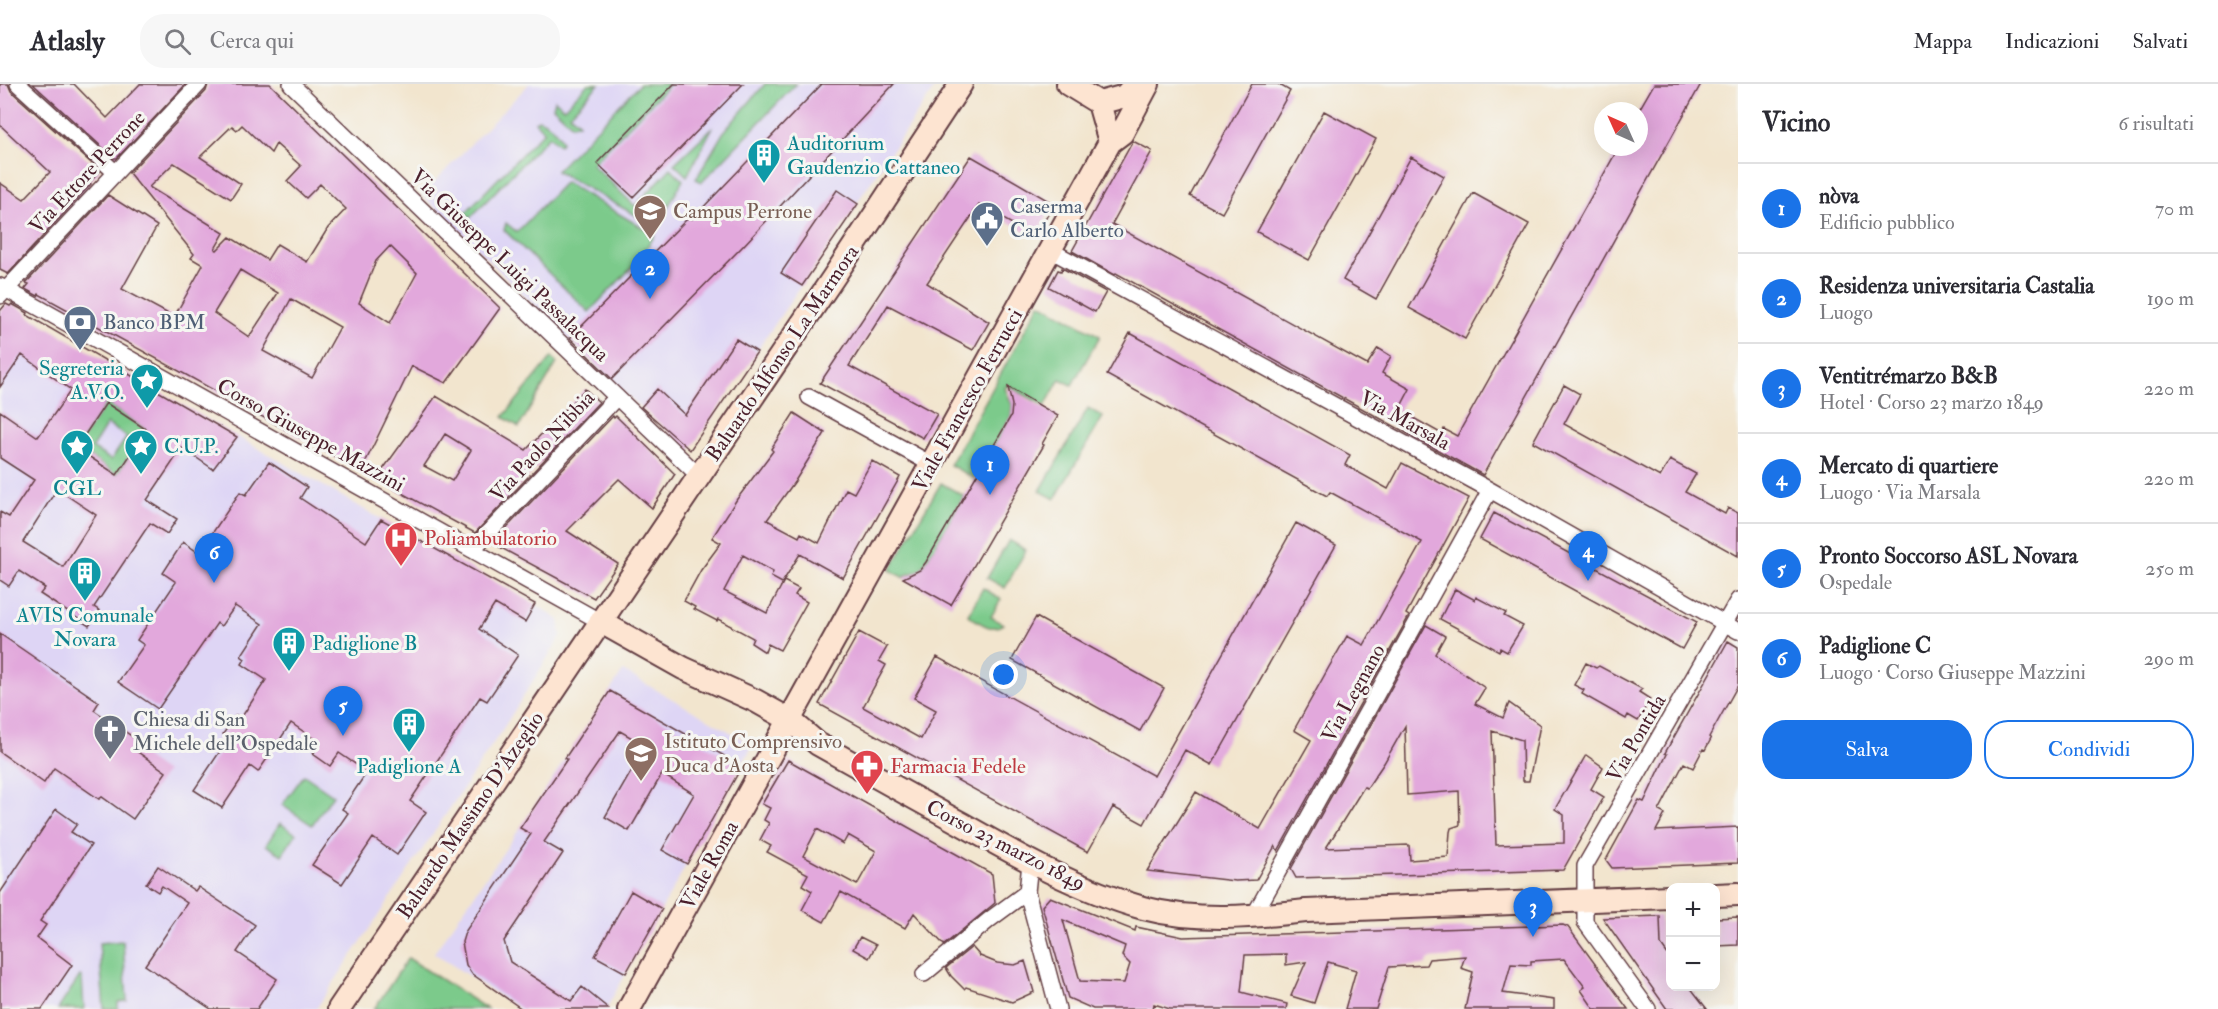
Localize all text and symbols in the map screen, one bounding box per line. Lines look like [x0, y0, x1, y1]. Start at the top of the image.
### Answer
search box [140, 14, 560, 68]
text: Atlasly [30, 24, 104, 59]
icon: search [161, 25, 194, 58]
text: Cerca qui [209, 27, 294, 55]
text: Mappa [1913, 28, 1972, 55]
text: Indicazioni [2005, 28, 2099, 55]
text: Salvati [2132, 28, 2188, 55]
north arrow [1594, 102, 1648, 156]
street label: Via Ettore Perrone [23, 105, 152, 240]
text: Vicino [1762, 107, 1830, 139]
text: 6 risultati [2118, 111, 2194, 136]
place label: Auditorium Gaudenzio Cattaneo [786, 130, 960, 181]
building icon: Auditorium Gaudenzio Cattaneo [746, 137, 782, 184]
street label: Via Giuseppe Luigi Passalacqua [405, 163, 615, 368]
text: nòva [1819, 182, 1859, 210]
school or university icon: Campus Perrone [632, 193, 668, 240]
place label: Caserma Carlo Alberto [1010, 193, 1124, 244]
text: 1 [1778, 196, 1785, 221]
text: 70 m [2155, 196, 2194, 221]
place label: Campus Perrone [673, 198, 812, 225]
public building icon: Caserma Carlo Alberto [969, 200, 1005, 247]
text: Edificio pubblico [1819, 210, 1955, 235]
street label: Baluardo Alfonso La Marmora [700, 240, 865, 467]
pin: 2 [630, 250, 670, 299]
text: Residenza universitaria Castalia [1819, 272, 2094, 300]
text: 2 [1776, 286, 1787, 311]
text: 190 m [2147, 286, 2194, 311]
text: Luogo [1819, 300, 1873, 325]
bank icon: Banco BPM [62, 304, 98, 351]
street label: Viale Francesco Ferrucci [906, 304, 1029, 497]
place label: Banco BPM [103, 309, 205, 336]
place label: Segreteria A.V.O. [39, 355, 124, 406]
place icon: Segreteria A.V.O. [129, 362, 165, 409]
text: Ventitrémarzo B&B [1819, 362, 1998, 390]
street label: Corso Giuseppe Mazzini [212, 373, 410, 498]
text: 3 [1778, 376, 1785, 401]
text: 220 m [2144, 376, 2194, 401]
street label: Via Marsala [1355, 384, 1455, 457]
street label: Via Paolo Nibbia [484, 385, 601, 508]
text: Hotel · Corso 23 marzo 1849 [1819, 390, 2044, 415]
place icon: CGL [59, 428, 95, 475]
place icon: C.U.P. [123, 428, 159, 475]
place label: C.U.P. [164, 433, 219, 460]
pin: 1 [970, 446, 1010, 495]
text: Mercato di quartiere [1819, 452, 1998, 480]
text: 4 [1776, 466, 1787, 491]
text: 220 m [2144, 466, 2194, 491]
place label: CGL [53, 475, 101, 502]
text: Luogo · Via Marsala [1819, 480, 1980, 505]
hospital icon: Poliambulatorio [383, 520, 419, 567]
place label: Poliambulatorio [424, 525, 557, 552]
pin: 4 [1568, 532, 1608, 581]
pin: 6 [194, 534, 234, 583]
text: Pronto Soccorso ASL Novara [1819, 542, 2078, 570]
building icon: AVIS Comunale Novara [67, 555, 103, 602]
text: 5 [1777, 556, 1786, 581]
text: 250 m [2145, 556, 2194, 581]
text: Ospedale [1819, 570, 1892, 595]
place label: AVIS Comunale Novara [15, 602, 154, 653]
building icon: Padiglione B [271, 625, 307, 672]
place label: Padiglione B [312, 630, 417, 657]
text: Padiglione C [1819, 632, 1931, 660]
street label: Via Legnano [1315, 639, 1391, 747]
text: 6 [1776, 646, 1787, 671]
text: 290 m [2144, 646, 2194, 671]
your location [989, 660, 1018, 689]
text: Luogo · Corso Giuseppe Mazzini [1819, 660, 2086, 685]
pin: 5 [324, 686, 362, 736]
street label: Via Pontida [1600, 689, 1673, 787]
place label: Chiesa di San Michele dell'Ospedale [133, 706, 318, 757]
street label: Baluardo Massimo D'Azeglio [391, 706, 550, 924]
building icon: Padiglione A [391, 706, 427, 753]
church icon: Chiesa di San Michele dell'Ospedale [92, 713, 128, 760]
button: Salva [1762, 720, 1972, 779]
button: Condividi [1984, 720, 2194, 779]
place label: Istituto Comprensivo Duca d'Aosta [664, 728, 842, 779]
school or university icon: Istituto Comprensivo Duca d'Aosta [623, 735, 659, 782]
pharmacy icon: Farmacia Fedele [849, 748, 885, 795]
place label: Padiglione A [356, 753, 462, 780]
place label: Farmacia Fedele [890, 753, 1026, 780]
street label: Corso 23 marzo 1849 [922, 794, 1090, 897]
street label: Viale Roma [674, 816, 745, 914]
map controls [1666, 883, 1720, 991]
button: + [1666, 883, 1720, 937]
pin: 3 [1514, 888, 1552, 937]
button: − [1666, 937, 1720, 991]

